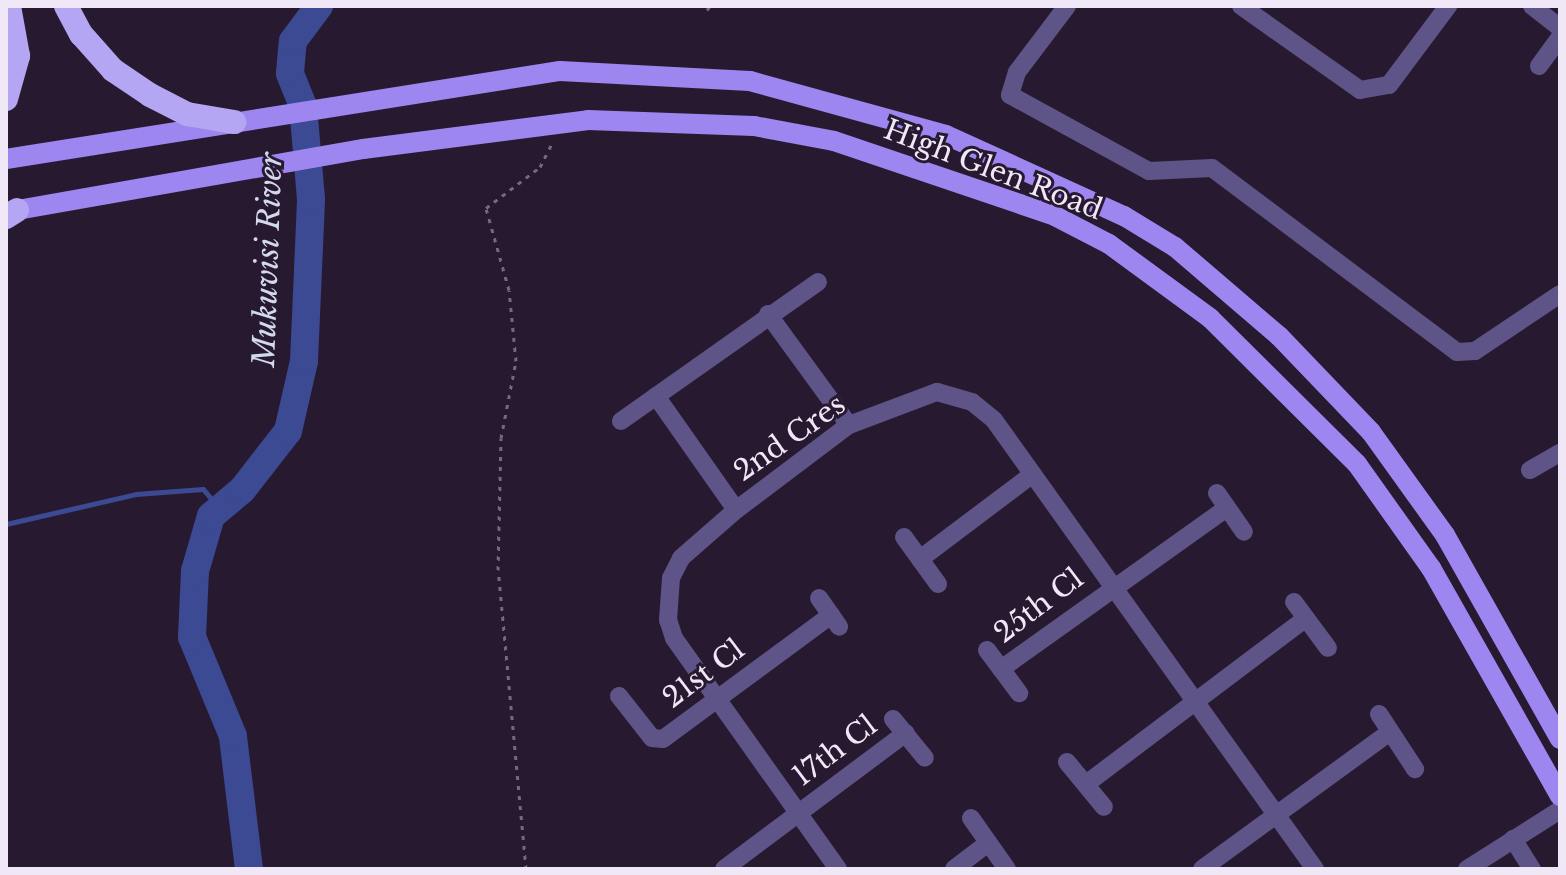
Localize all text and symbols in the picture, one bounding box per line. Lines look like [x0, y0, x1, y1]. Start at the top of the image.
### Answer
street label: High Glen Road [879, 113, 1107, 227]
water label: Mukuvisi River [246, 152, 290, 368]
street label: 2nd Cres [728, 388, 852, 488]
street label: 25th Cl [988, 562, 1090, 650]
street label: 21st Cl [657, 633, 751, 715]
street label: 17th Cl [787, 709, 883, 793]

